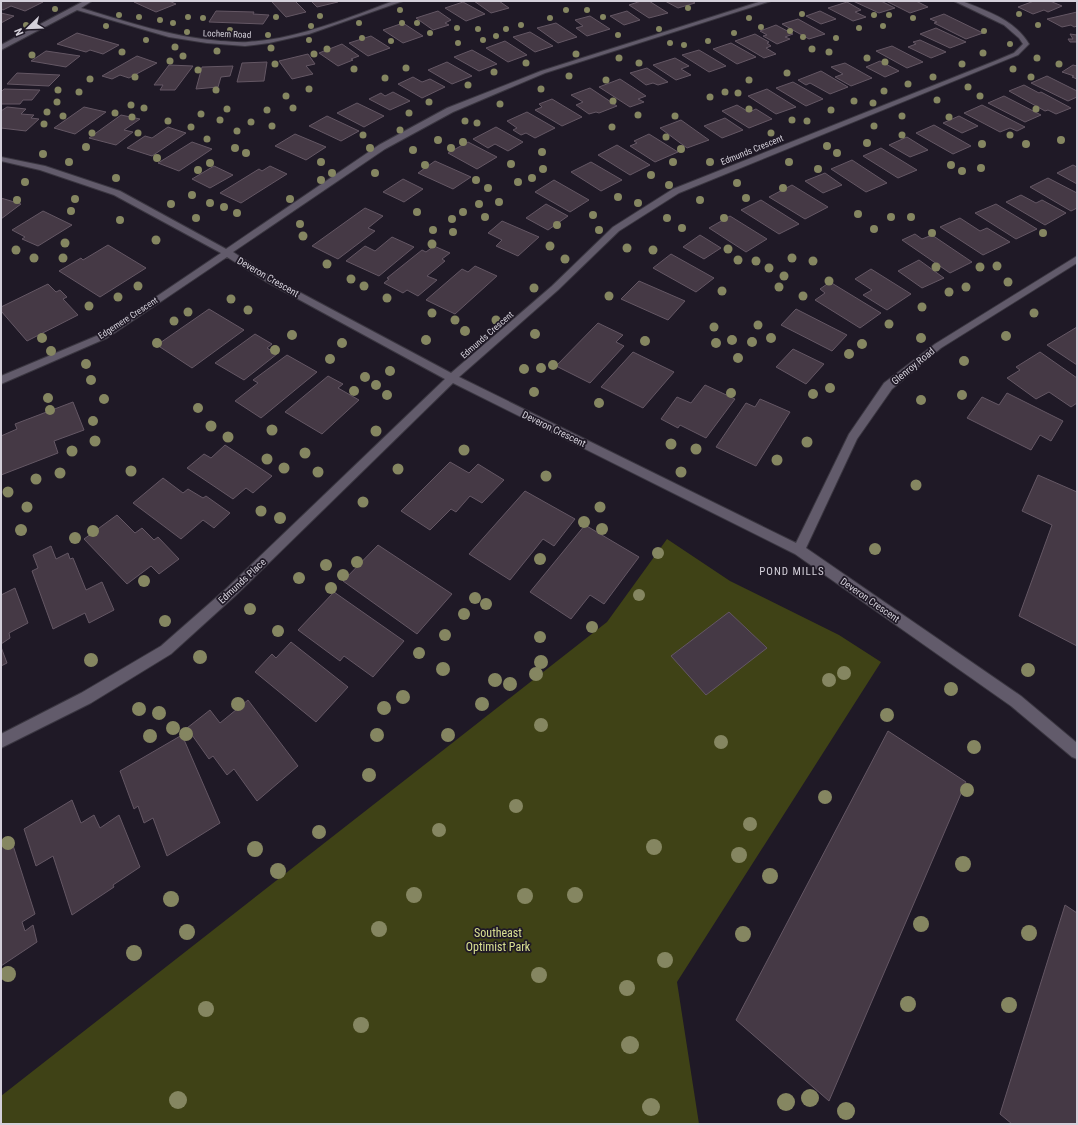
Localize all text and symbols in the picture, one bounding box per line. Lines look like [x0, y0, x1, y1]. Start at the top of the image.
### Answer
north arrow [8, 8, 48, 48]
text: N [12, 26, 27, 37]
street label: Lochem Road [203, 28, 251, 40]
street label: Edmunds Crescent [719, 133, 785, 167]
street label: Deveron Crescent [235, 255, 301, 299]
street label: Edgemere Crescent [96, 295, 160, 341]
street label: Edmunds Crescent [459, 309, 516, 361]
street label: Glenroy Road [889, 345, 937, 387]
street label: Deveron Crescent [520, 409, 588, 449]
street label: Edmunds Place [216, 556, 268, 606]
district label: POND MILLS [759, 565, 825, 578]
street label: Deveron Crescent [838, 576, 902, 624]
park label: Southeast Optimist Park [466, 926, 531, 954]

